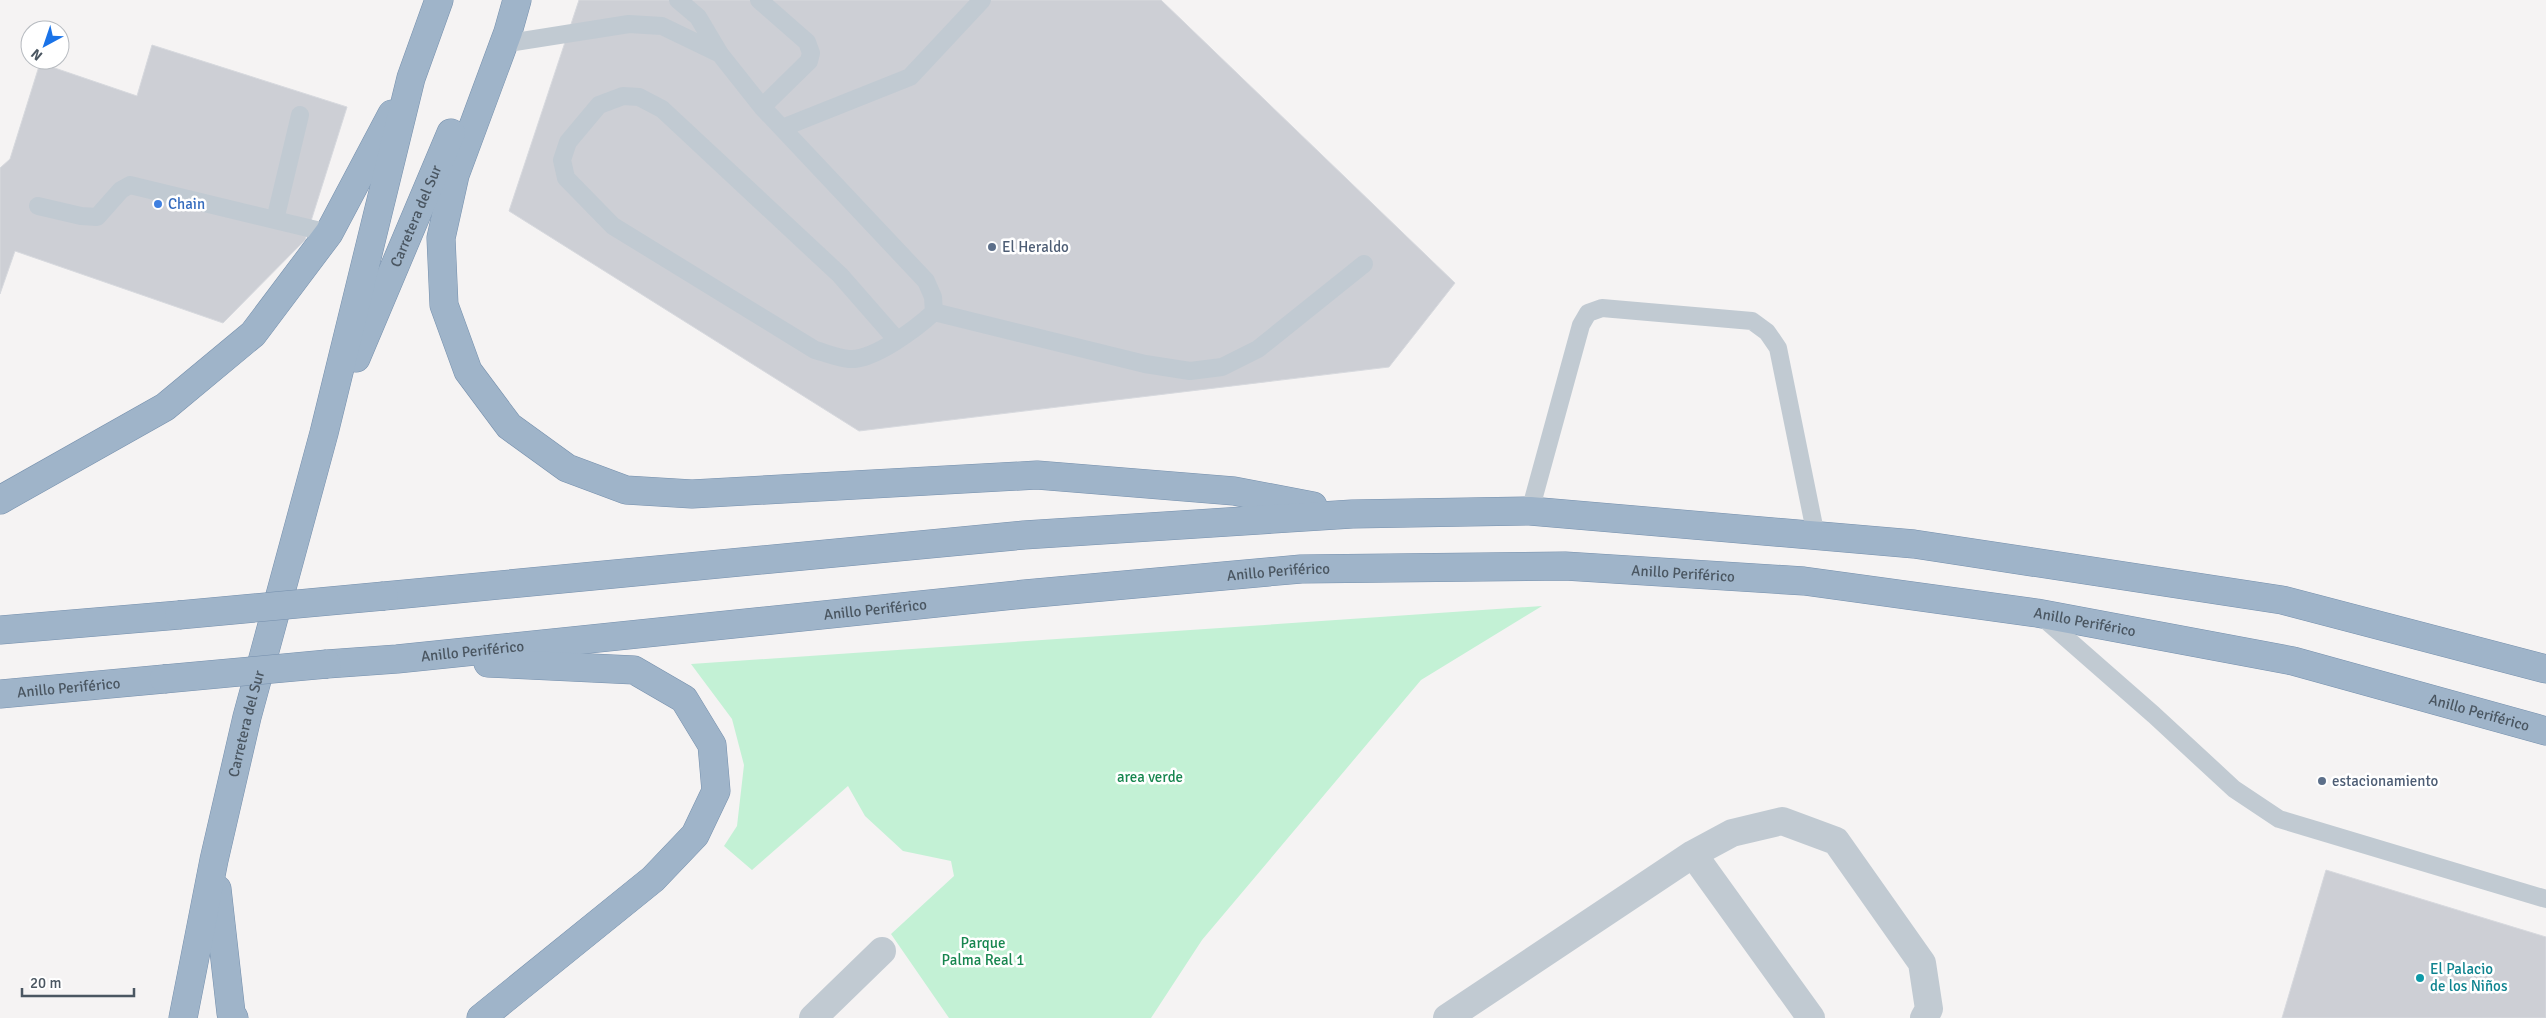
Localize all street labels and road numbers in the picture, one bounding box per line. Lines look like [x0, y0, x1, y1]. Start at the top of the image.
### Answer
street label: Carretera del Sur [386, 162, 446, 270]
street label: Anillo Periférico [1226, 560, 1330, 585]
street label: Anillo Periférico [1631, 561, 1736, 586]
street label: Anillo Periférico [823, 595, 928, 624]
street label: Anillo Periférico [2032, 604, 2138, 640]
street label: Anillo Periférico [420, 637, 525, 665]
street label: Carretera del Sur [224, 668, 268, 779]
street label: Anillo Periférico [16, 674, 121, 701]
street label: Anillo Periférico [2427, 690, 2532, 735]

